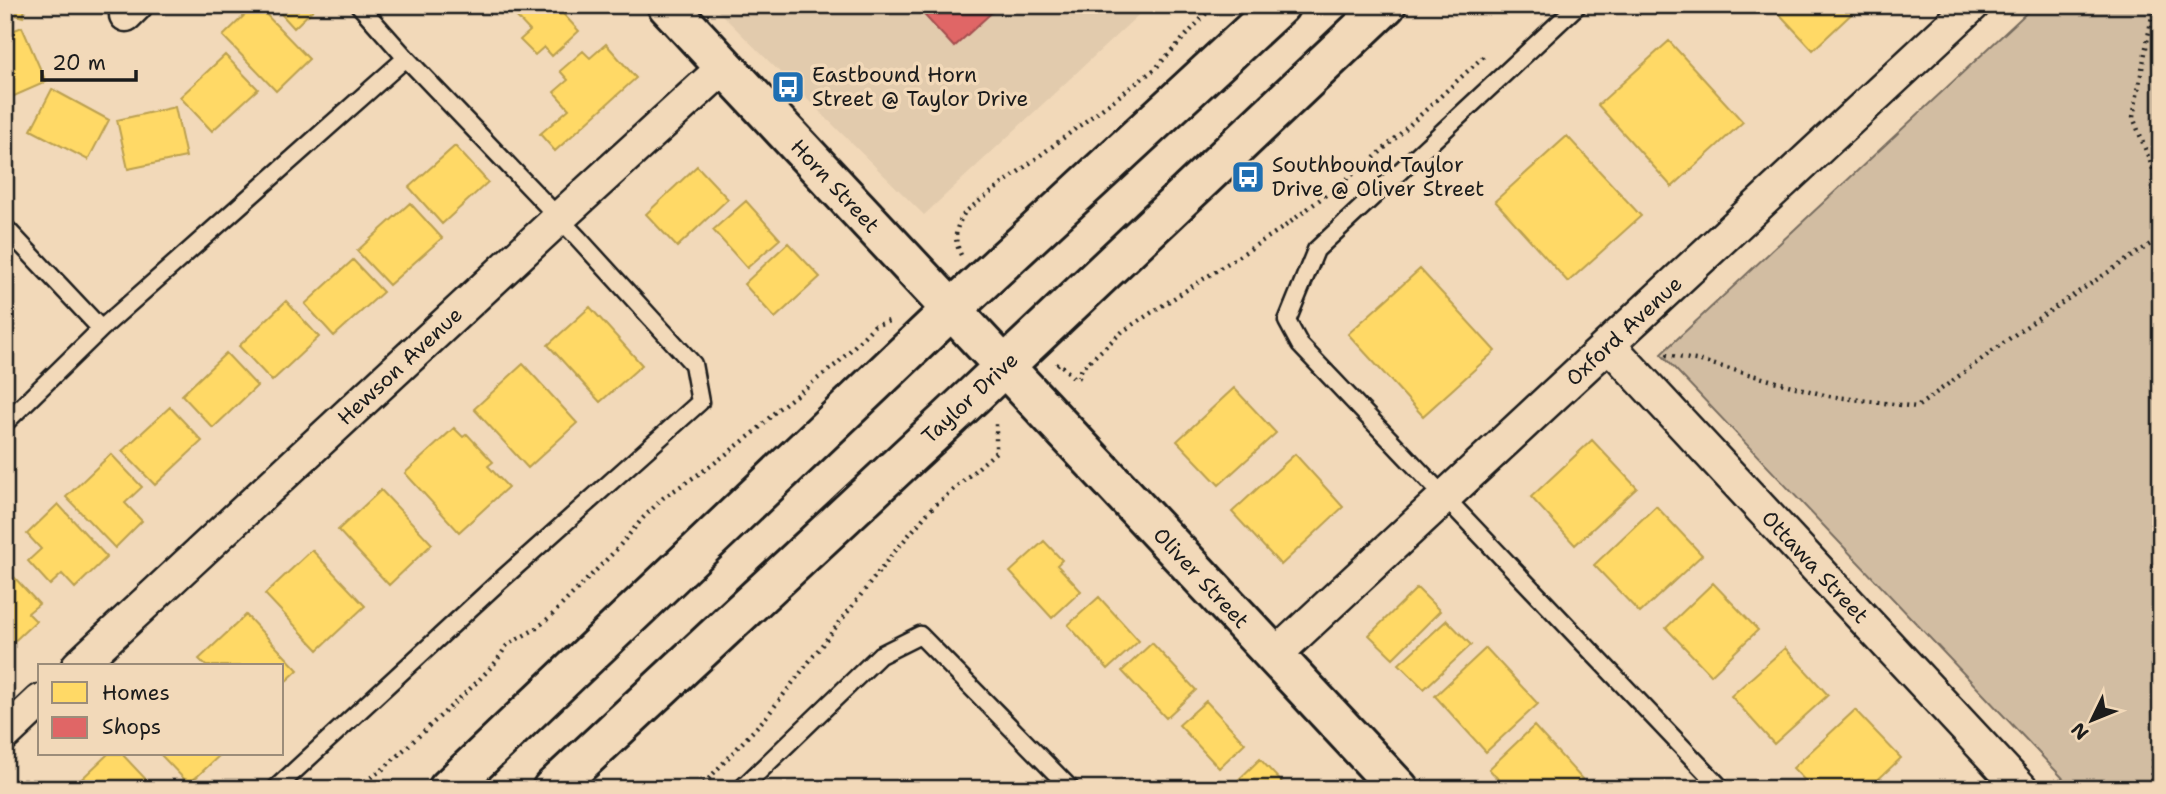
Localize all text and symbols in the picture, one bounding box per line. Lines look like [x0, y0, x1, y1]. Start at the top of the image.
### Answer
scale bar [42, 38, 136, 82]
text: 20 m [52, 49, 106, 77]
place label: Eastbound Horn Street @ Taylor Drive [812, 61, 1028, 113]
bus stop icon: Eastbound Horn Street @ Taylor Drive [769, 68, 807, 106]
street label: Horn Street [784, 133, 886, 239]
place label: Southbound Taylor Drive @ Oliver Street [1272, 151, 1485, 203]
bus stop icon: Southbound Taylor Drive @ Oliver Street [1229, 158, 1267, 196]
street label: Oxford Avenue [1560, 270, 1688, 392]
street label: Hewson Avenue [331, 301, 469, 431]
street label: Taylor Drive [916, 346, 1024, 450]
street label: Ottawa Street [1755, 504, 1875, 630]
street label: Oliver Street [1147, 521, 1255, 635]
legend [38, 664, 284, 756]
text: Homes [102, 679, 170, 707]
north arrow [2058, 686, 2128, 756]
text: Shops [102, 713, 161, 741]
text: N [2066, 717, 2094, 745]

